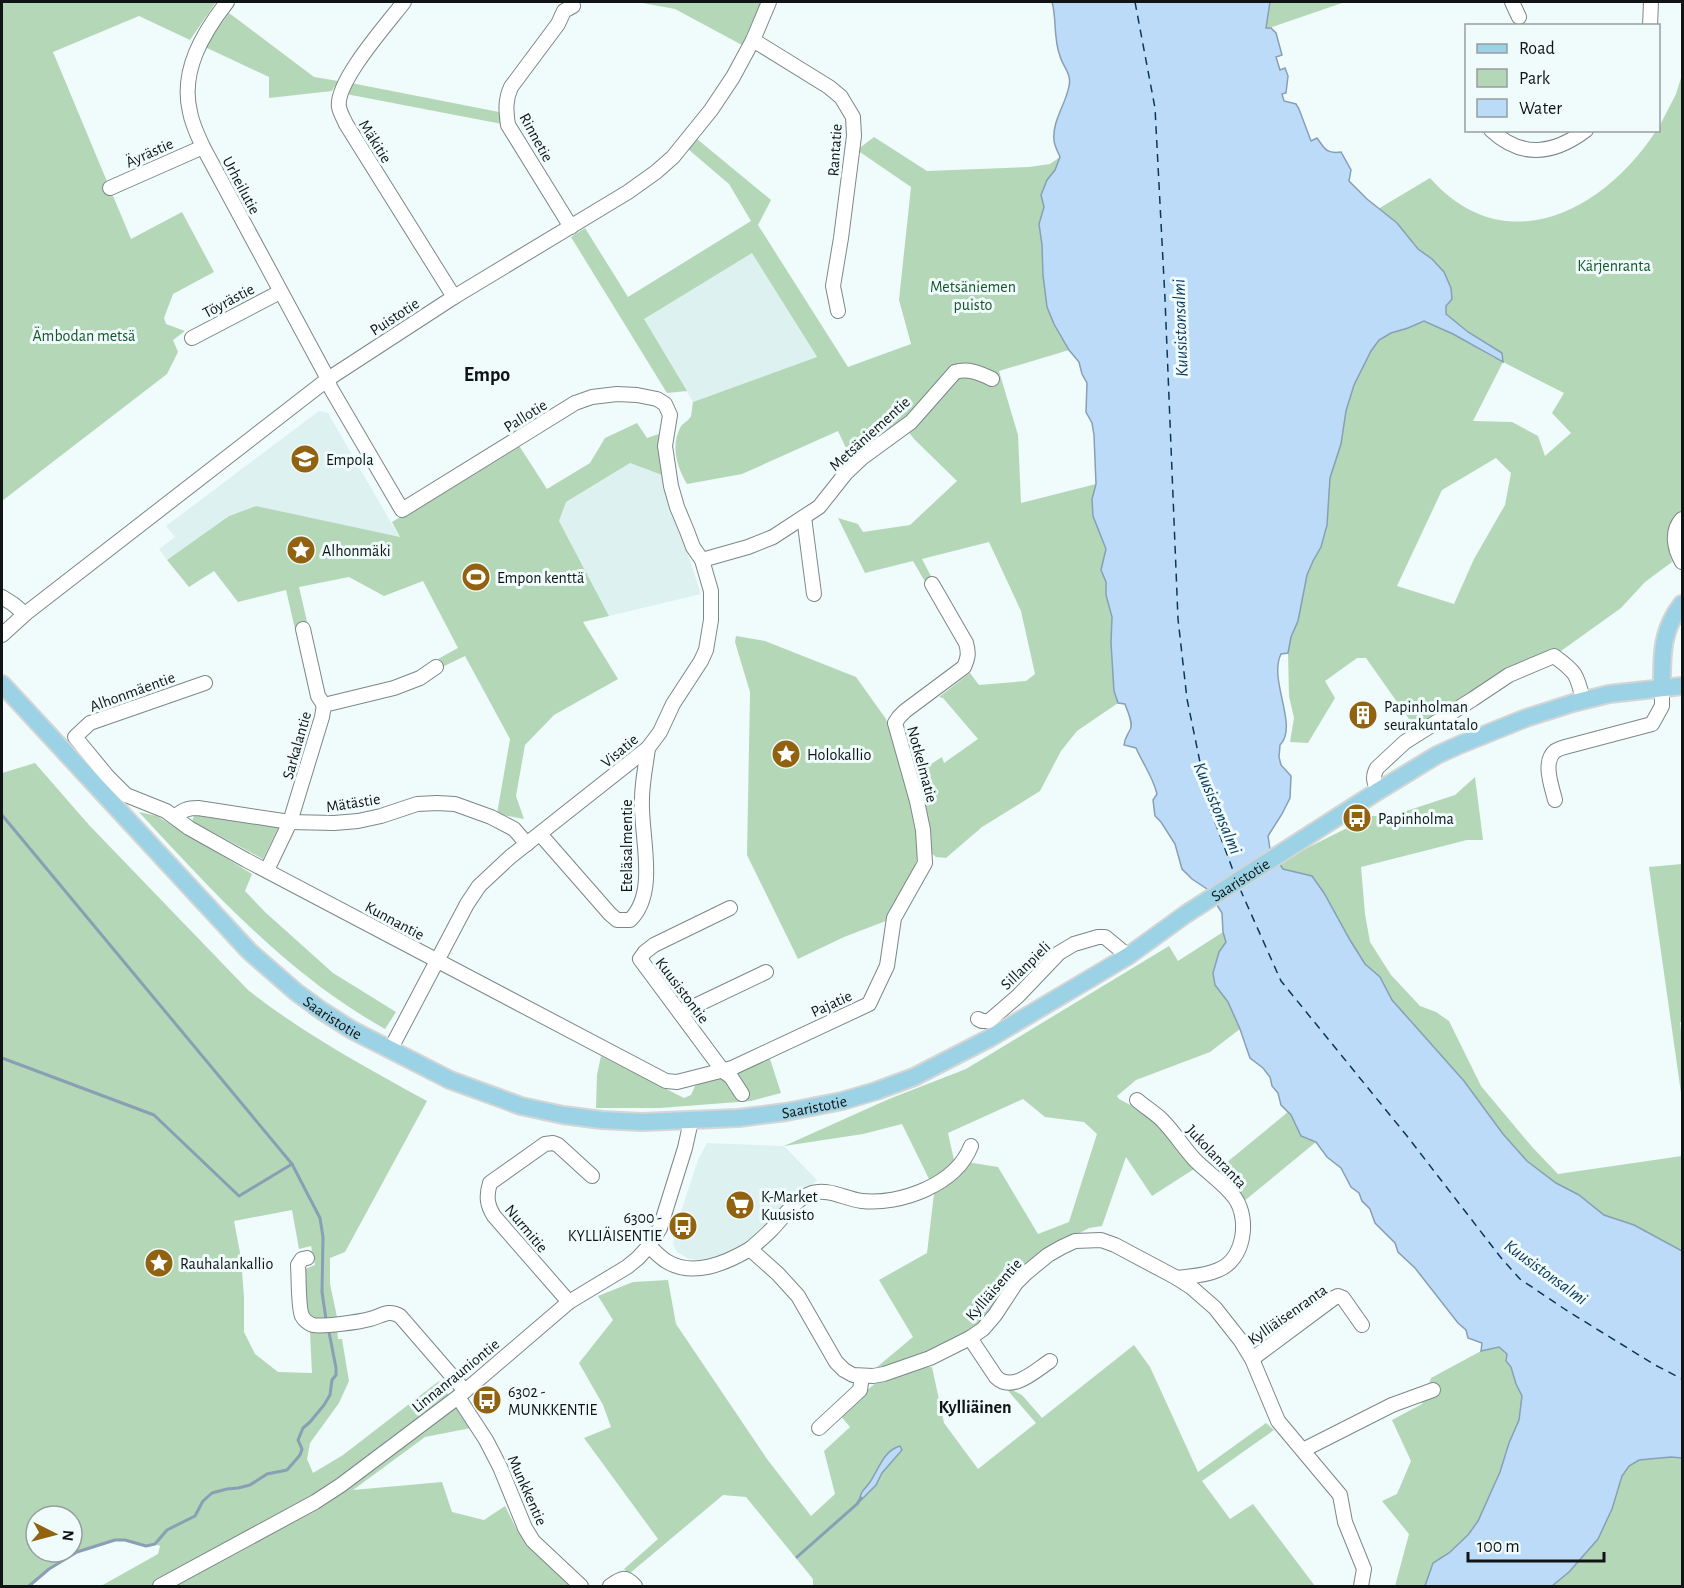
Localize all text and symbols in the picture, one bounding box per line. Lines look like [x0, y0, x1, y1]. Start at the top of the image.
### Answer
legend [1465, 24, 1660, 132]
text: Road [1519, 40, 1555, 58]
text: Park [1519, 70, 1551, 88]
text: Water [1519, 100, 1562, 118]
street label: Rinnetie [516, 110, 556, 164]
street label: Mäkitie [356, 117, 394, 166]
street label: Rantatie [825, 123, 845, 177]
street label: Äyrästie [122, 134, 176, 171]
street label: Urheilutie [219, 154, 263, 217]
park label: Kärjenranta [1577, 258, 1651, 275]
park label: Metsäniemen puisto [930, 279, 1016, 313]
water label: Kuusistonsalmi [1170, 279, 1192, 377]
street label: Töyrästie [200, 281, 257, 322]
street label: Puistotie [367, 295, 422, 339]
park label: Ämbodan metsä [33, 326, 135, 344]
district label: Empo [464, 365, 510, 385]
street label: Metsäniementie [826, 394, 913, 474]
street label: Pallotie [501, 396, 550, 435]
school or university icon: Empola [289, 443, 321, 475]
place label: Empola [326, 452, 374, 468]
place icon: Alhonmäki [285, 534, 317, 566]
place label: Alhonmäki [322, 543, 391, 559]
sports icon: Empon kenttä [460, 561, 492, 593]
place label: Empon kenttä [497, 570, 584, 586]
street label: Alhonmäentie [88, 669, 177, 715]
building icon: Papinholman seurakuntatalo [1347, 699, 1379, 731]
place label: Papinholman seurakuntatalo [1384, 699, 1478, 733]
street label: Sarkalantie [280, 710, 314, 781]
street label: Notkelmatie [904, 724, 940, 804]
street label: Visatie [598, 731, 641, 771]
place icon: Holokallio [770, 738, 802, 770]
place label: Holokallio [807, 747, 871, 763]
water label: Kuusistonsalmi [1190, 760, 1244, 857]
street label: Mätästie [325, 791, 381, 815]
street label: Eteläsalmentie [619, 799, 635, 893]
bus stop icon: Papinholma [1341, 802, 1373, 834]
place label: Papinholma [1378, 811, 1454, 827]
street label: Saaristotie [1209, 856, 1273, 905]
street label: Kunnantie [362, 899, 427, 943]
street label: Sillanpieli [998, 938, 1054, 993]
street label: Kuusistontie [652, 955, 712, 1026]
street label: Pajatie [808, 988, 855, 1021]
street label: Saaristotie [300, 993, 364, 1043]
street label: Saaristotie [781, 1093, 849, 1121]
street label: Jukolanranta [1183, 1122, 1249, 1191]
supermarket icon: K-Market Kuusisto [724, 1189, 756, 1221]
place label: K-Market Kuusisto [761, 1189, 818, 1223]
street label: Nurmitie [502, 1202, 551, 1256]
place label: 6300 - KYLLIÄISENTIE [568, 1210, 662, 1244]
bus stop icon: 6300 - KYLLIÄISENTIE [667, 1210, 699, 1242]
water label: Kuusistonsalmi [1501, 1237, 1590, 1309]
place icon: Rauhalankallio [143, 1247, 175, 1279]
place label: Rauhalankallio [180, 1256, 273, 1272]
street label: Kylliäisentie [963, 1256, 1026, 1324]
street label: Kylliäisenranta [1245, 1282, 1331, 1349]
street label: Linnanrauniontie [409, 1336, 502, 1416]
bus stop icon: 6302 - MUNKKENTIE [471, 1384, 503, 1416]
place label: 6302 - MUNKKENTIE [508, 1384, 598, 1418]
district label: Kylliäinen [938, 1399, 1012, 1417]
street label: Munkkentie [505, 1453, 550, 1528]
north arrow [24, 1504, 84, 1564]
scale bar [1468, 1525, 1604, 1563]
text: N [59, 1529, 76, 1542]
text: 100 m [1477, 1538, 1520, 1556]

